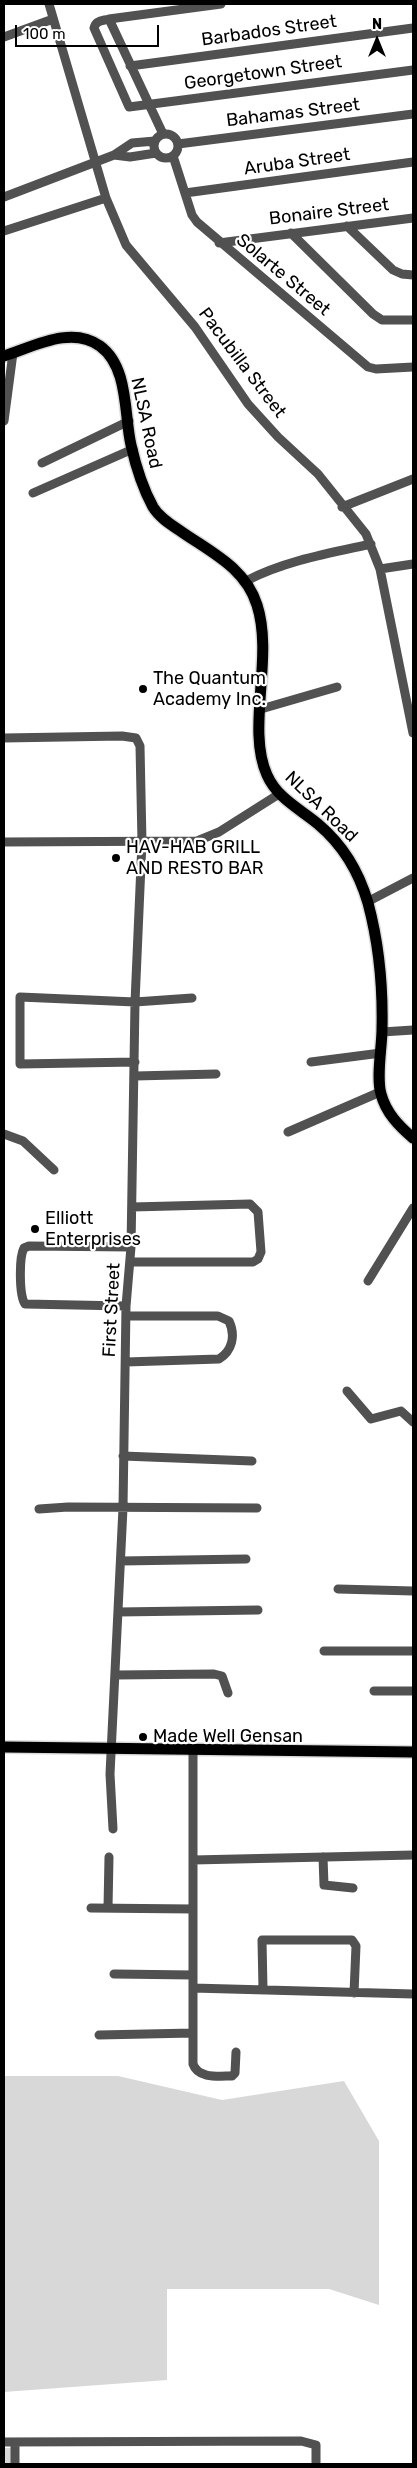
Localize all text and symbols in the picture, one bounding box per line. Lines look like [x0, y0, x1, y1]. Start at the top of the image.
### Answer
street label: Barbados Street [200, 11, 338, 51]
scale bar [18, 15, 161, 47]
north arrow [352, 15, 402, 65]
text: N [372, 16, 382, 33]
text: 100 m [23, 25, 65, 43]
street label: Georgetown Street [183, 51, 343, 95]
street label: Bahamas Street [225, 94, 361, 132]
street label: Aruba Street [243, 144, 351, 180]
street label: Bonaire Street [268, 194, 390, 230]
street label: Solarte Street [232, 229, 334, 321]
street label: Pacubilla Street [194, 304, 290, 422]
street label: NLSA Road [126, 375, 166, 471]
place label: The Quantum Academy Inc. [153, 668, 266, 711]
marker: The Quantum Academy Inc. [137, 683, 149, 695]
street label: NLSA Road [280, 767, 362, 847]
place label: HAV-HAB GRILL AND RESTO BAR [126, 837, 264, 880]
marker: HAV-HAB GRILL AND RESTO BAR [110, 852, 122, 864]
place label: Elliott Enterprises [45, 1208, 141, 1250]
marker: Elliott Enterprises [29, 1223, 41, 1235]
street label: First Street [99, 1262, 125, 1358]
place label: Made Well Gensan [153, 1726, 303, 1748]
marker: Made Well Gensan [137, 1731, 149, 1743]

